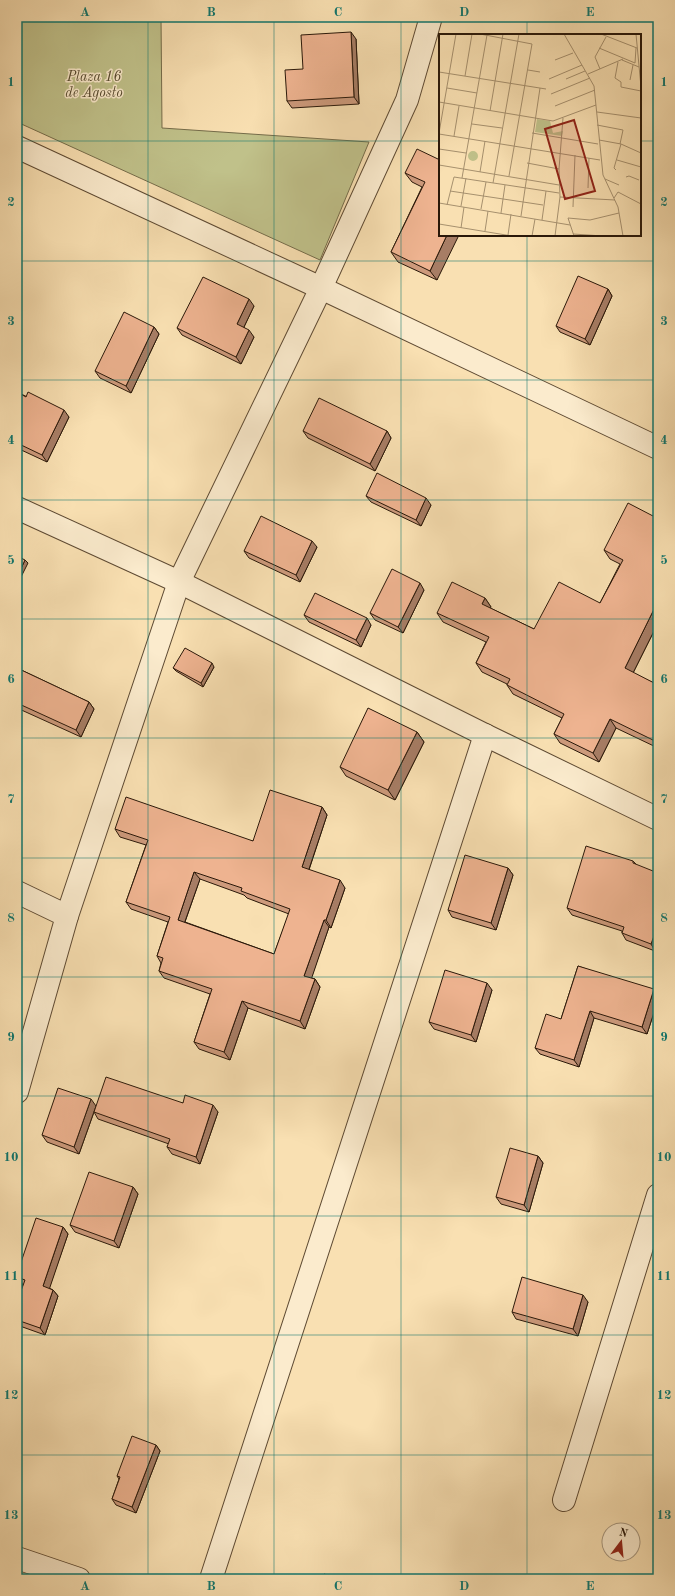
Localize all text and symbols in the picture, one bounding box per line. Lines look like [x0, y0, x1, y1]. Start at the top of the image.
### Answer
text: A [80, 6, 90, 19]
text: B [206, 6, 216, 19]
text: C [334, 6, 342, 19]
text: D [459, 6, 469, 19]
text: E [586, 6, 595, 19]
inset map [439, 34, 641, 236]
park label: Plaza 16 de Agosto [65, 70, 123, 101]
text: 1 [7, 76, 15, 89]
text: 1 [660, 76, 668, 89]
text: 2 [7, 196, 15, 209]
text: 2 [660, 196, 668, 209]
text: 3 [7, 315, 15, 328]
text: 3 [660, 315, 668, 328]
text: 4 [7, 434, 15, 447]
text: 4 [660, 434, 668, 447]
text: 5 [7, 554, 15, 567]
text: 5 [660, 554, 668, 567]
text: 6 [7, 673, 15, 686]
text: 6 [660, 673, 668, 686]
text: 7 [7, 793, 15, 806]
text: 7 [660, 793, 668, 806]
text: 8 [7, 912, 15, 925]
text: 8 [660, 912, 668, 925]
text: 9 [7, 1031, 15, 1044]
text: 9 [660, 1031, 668, 1044]
text: 10 [3, 1151, 19, 1164]
text: 10 [656, 1151, 672, 1164]
text: 11 [3, 1270, 19, 1283]
text: 11 [656, 1270, 672, 1283]
text: 12 [3, 1389, 19, 1402]
text: 12 [656, 1389, 672, 1402]
text: 13 [3, 1509, 19, 1522]
text: 13 [656, 1509, 672, 1522]
north arrow [601, 1522, 641, 1562]
text: N [618, 1527, 629, 1540]
text: A [80, 1580, 90, 1593]
text: B [206, 1580, 216, 1593]
text: C [334, 1580, 342, 1593]
text: D [459, 1580, 469, 1593]
text: E [586, 1580, 595, 1593]

